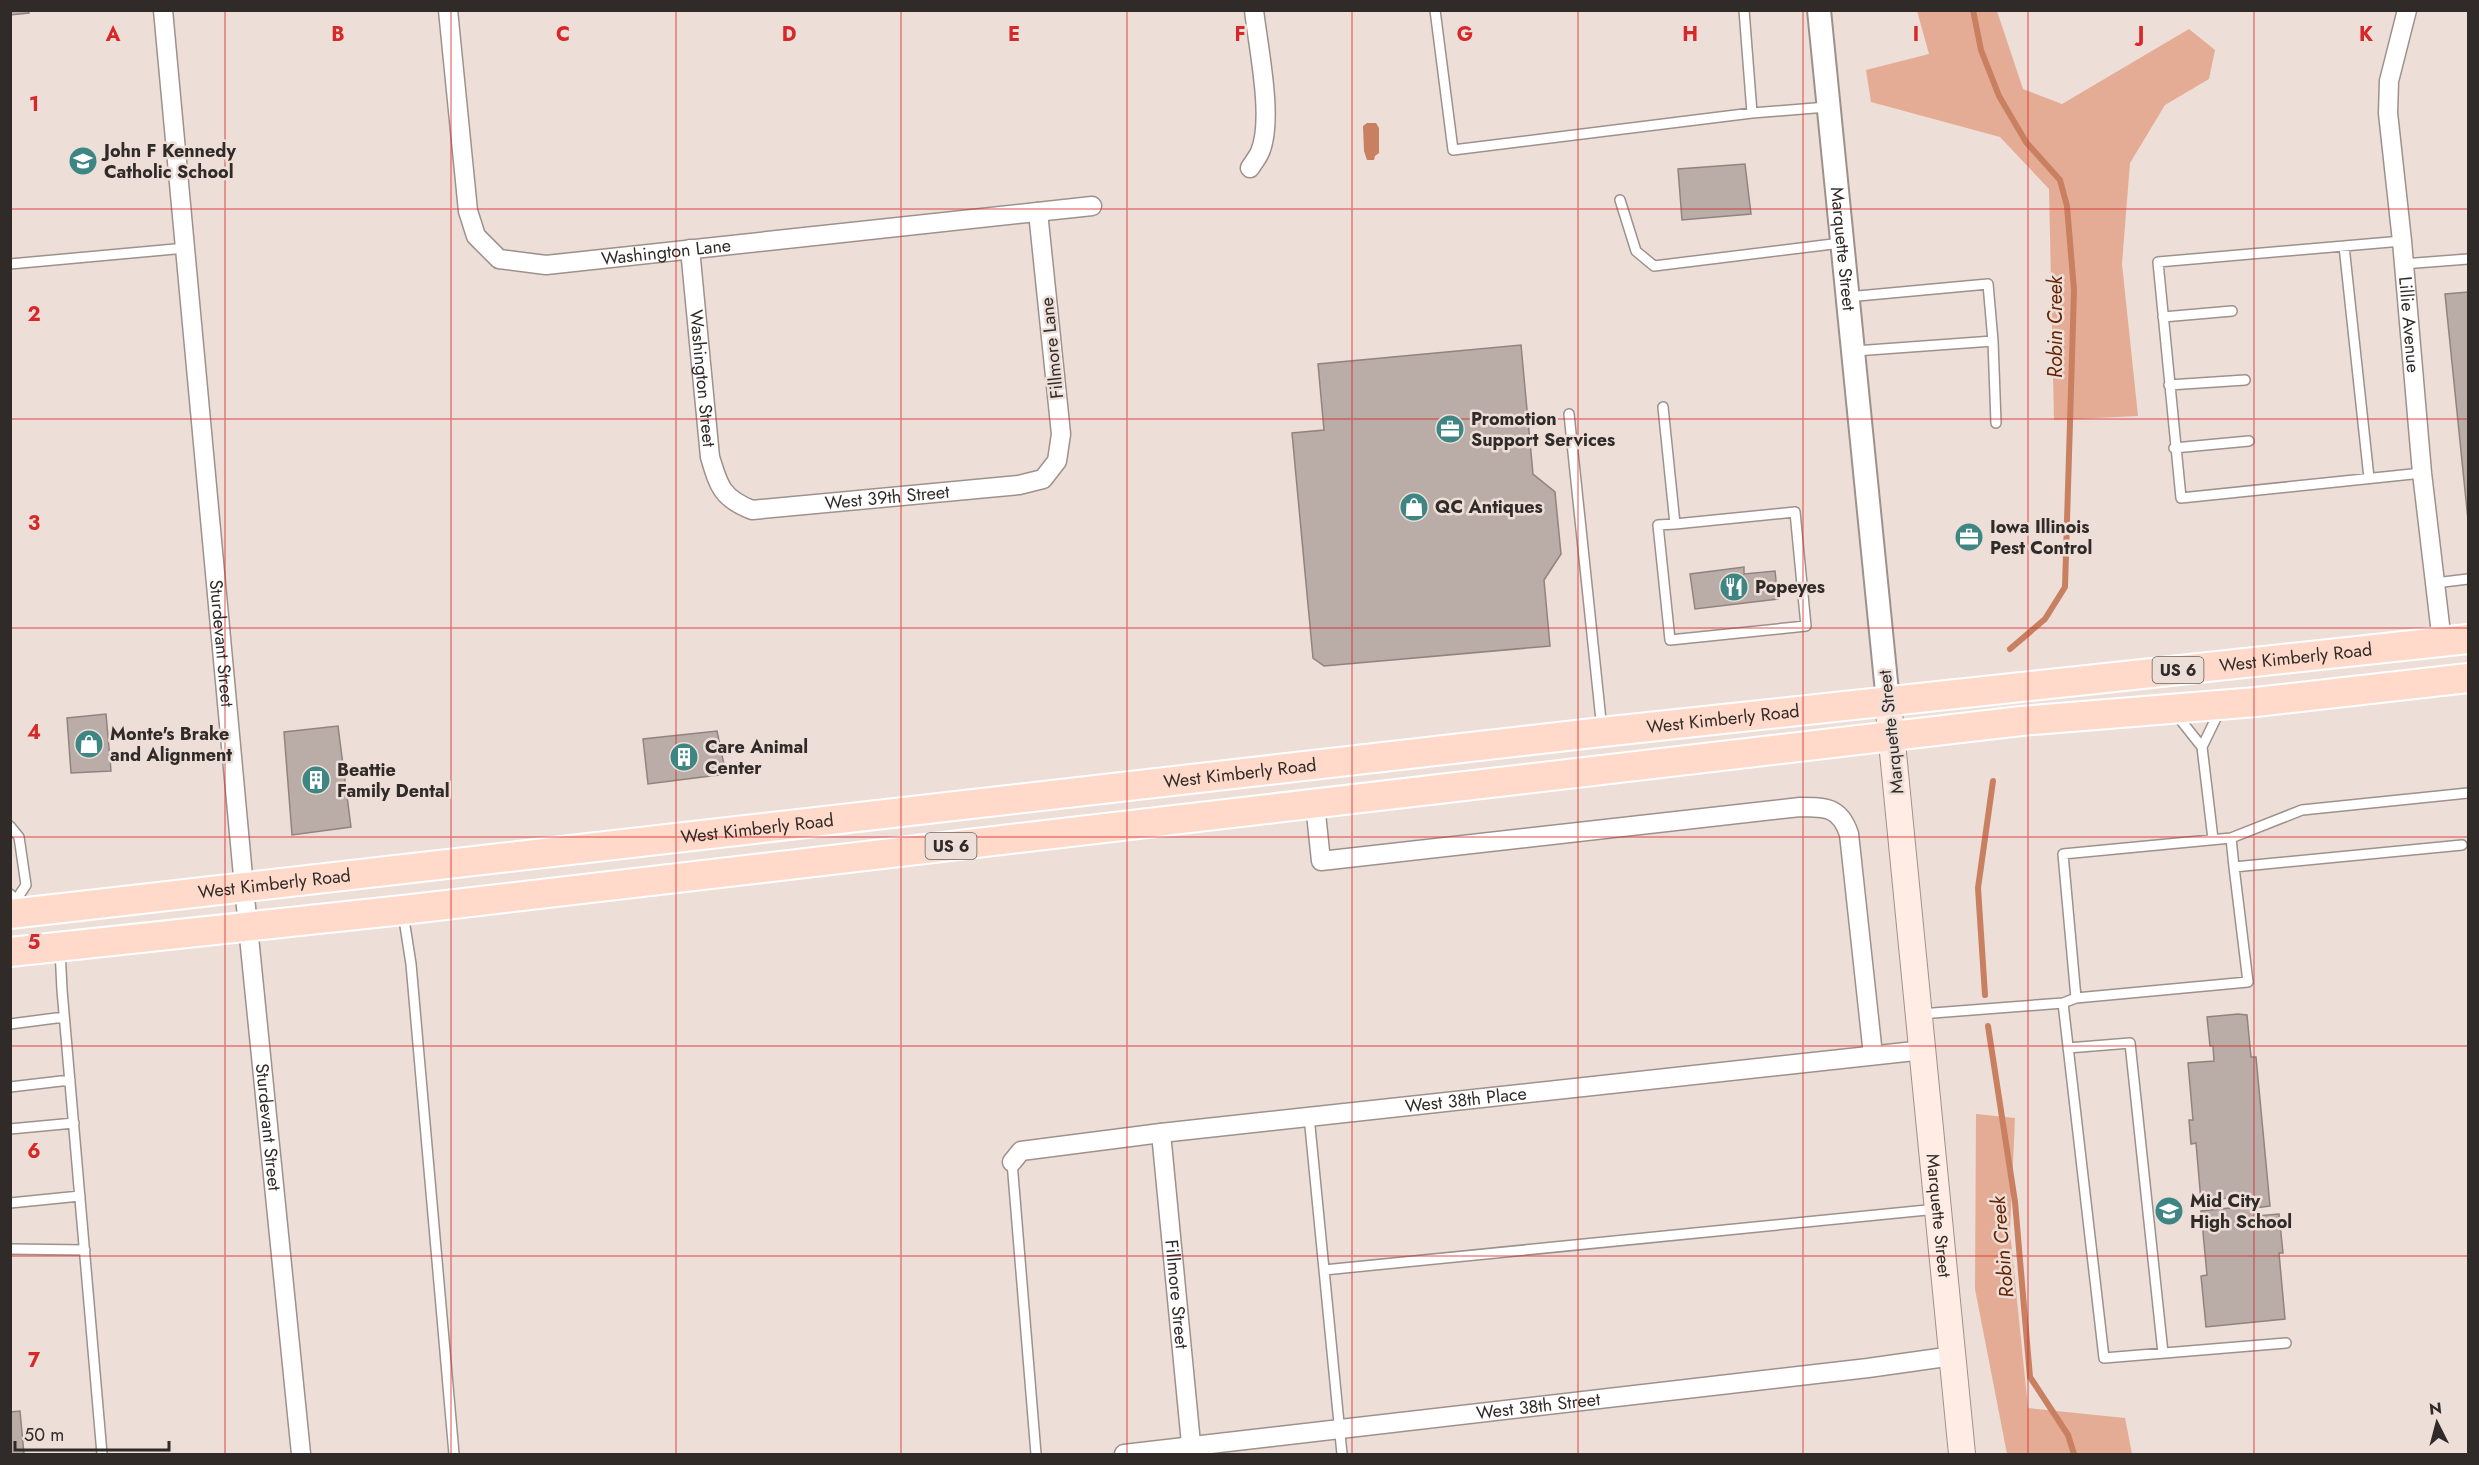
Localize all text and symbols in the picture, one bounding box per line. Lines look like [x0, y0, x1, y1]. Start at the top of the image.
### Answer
text: A [105, 20, 121, 49]
text: B [331, 20, 345, 49]
text: C [556, 20, 570, 49]
text: D [782, 20, 796, 49]
text: E [1008, 20, 1020, 49]
text: F [1234, 20, 1246, 49]
text: G [1457, 20, 1473, 49]
text: H [1682, 20, 1698, 49]
text: I [1913, 20, 1919, 49]
text: J [2134, 20, 2144, 49]
text: K [2359, 20, 2373, 49]
text: 1 [29, 90, 39, 119]
place label: John F Kennedy Catholic School [101, 138, 236, 185]
school or university icon: John F Kennedy Catholic School [67, 145, 99, 177]
street label: Marquette Street [1824, 186, 1862, 313]
street label: Washington Lane [600, 232, 732, 272]
water label: Robin Creek [2041, 275, 2070, 378]
street label: Lillie Avenue [2392, 275, 2426, 374]
street label: Fillmore Lane [1034, 296, 1070, 400]
text: 2 [27, 300, 41, 329]
street label: Washington Street [683, 309, 722, 449]
place label: Promotion Support Services [1471, 406, 1615, 453]
office icon: Promotion Support Services [1434, 413, 1466, 445]
street label: West 39th Street [824, 479, 951, 516]
shop icon: QC Antiques [1398, 491, 1430, 523]
place label: QC Antiques [1435, 494, 1543, 520]
text: 3 [28, 509, 40, 538]
place label: Iowa Illinois Pest Control [1990, 514, 2092, 561]
office icon: Iowa Illinois Pest Control [1953, 521, 1985, 553]
restaurant icon: Popeyes [1718, 571, 1750, 603]
place label: Popeyes [1755, 574, 1825, 600]
street label: Sturdevant Street [203, 578, 240, 709]
street label: West Kimberly Road [2218, 636, 2373, 679]
road number: US 6 [2152, 657, 2204, 683]
street label: Marquette Street [1872, 668, 1910, 795]
street label: West Kimberly Road [1645, 698, 1801, 740]
text: 4 [27, 718, 41, 747]
place label: Monte's Brake and Alignment [110, 721, 232, 768]
shop icon: Monte's Brake and Alignment [73, 728, 105, 760]
place label: Care Animal Center [705, 734, 808, 781]
building icon: Care Animal Center [668, 741, 700, 773]
street label: West Kimberly Road [1162, 752, 1318, 795]
place label: Beattie Family Dental [337, 757, 450, 804]
building icon: Beattie Family Dental [300, 764, 332, 796]
street label: West Kimberly Road [679, 807, 835, 850]
road number: US 6 [926, 833, 976, 859]
street label: West Kimberly Road [196, 862, 352, 905]
text: 5 [28, 928, 41, 957]
street label: Sturdevant Street [249, 1062, 288, 1193]
street label: West 38th Place [1404, 1080, 1528, 1119]
text: 6 [27, 1137, 41, 1166]
street label: Marquette Street [1919, 1152, 1958, 1279]
place label: Mid City High School [2190, 1188, 2292, 1235]
water label: Robin Creek [1983, 1193, 2021, 1299]
school or university icon: Mid City High School [2153, 1195, 2185, 1227]
street label: Fillmore Street [1158, 1239, 1195, 1351]
text: 7 [28, 1346, 41, 1375]
street label: West 38th Street [1475, 1386, 1602, 1426]
north arrow [2407, 1393, 2467, 1453]
text: N [2428, 1396, 2443, 1421]
scale bar [15, 1414, 170, 1452]
text: 50 m [24, 1422, 64, 1448]

